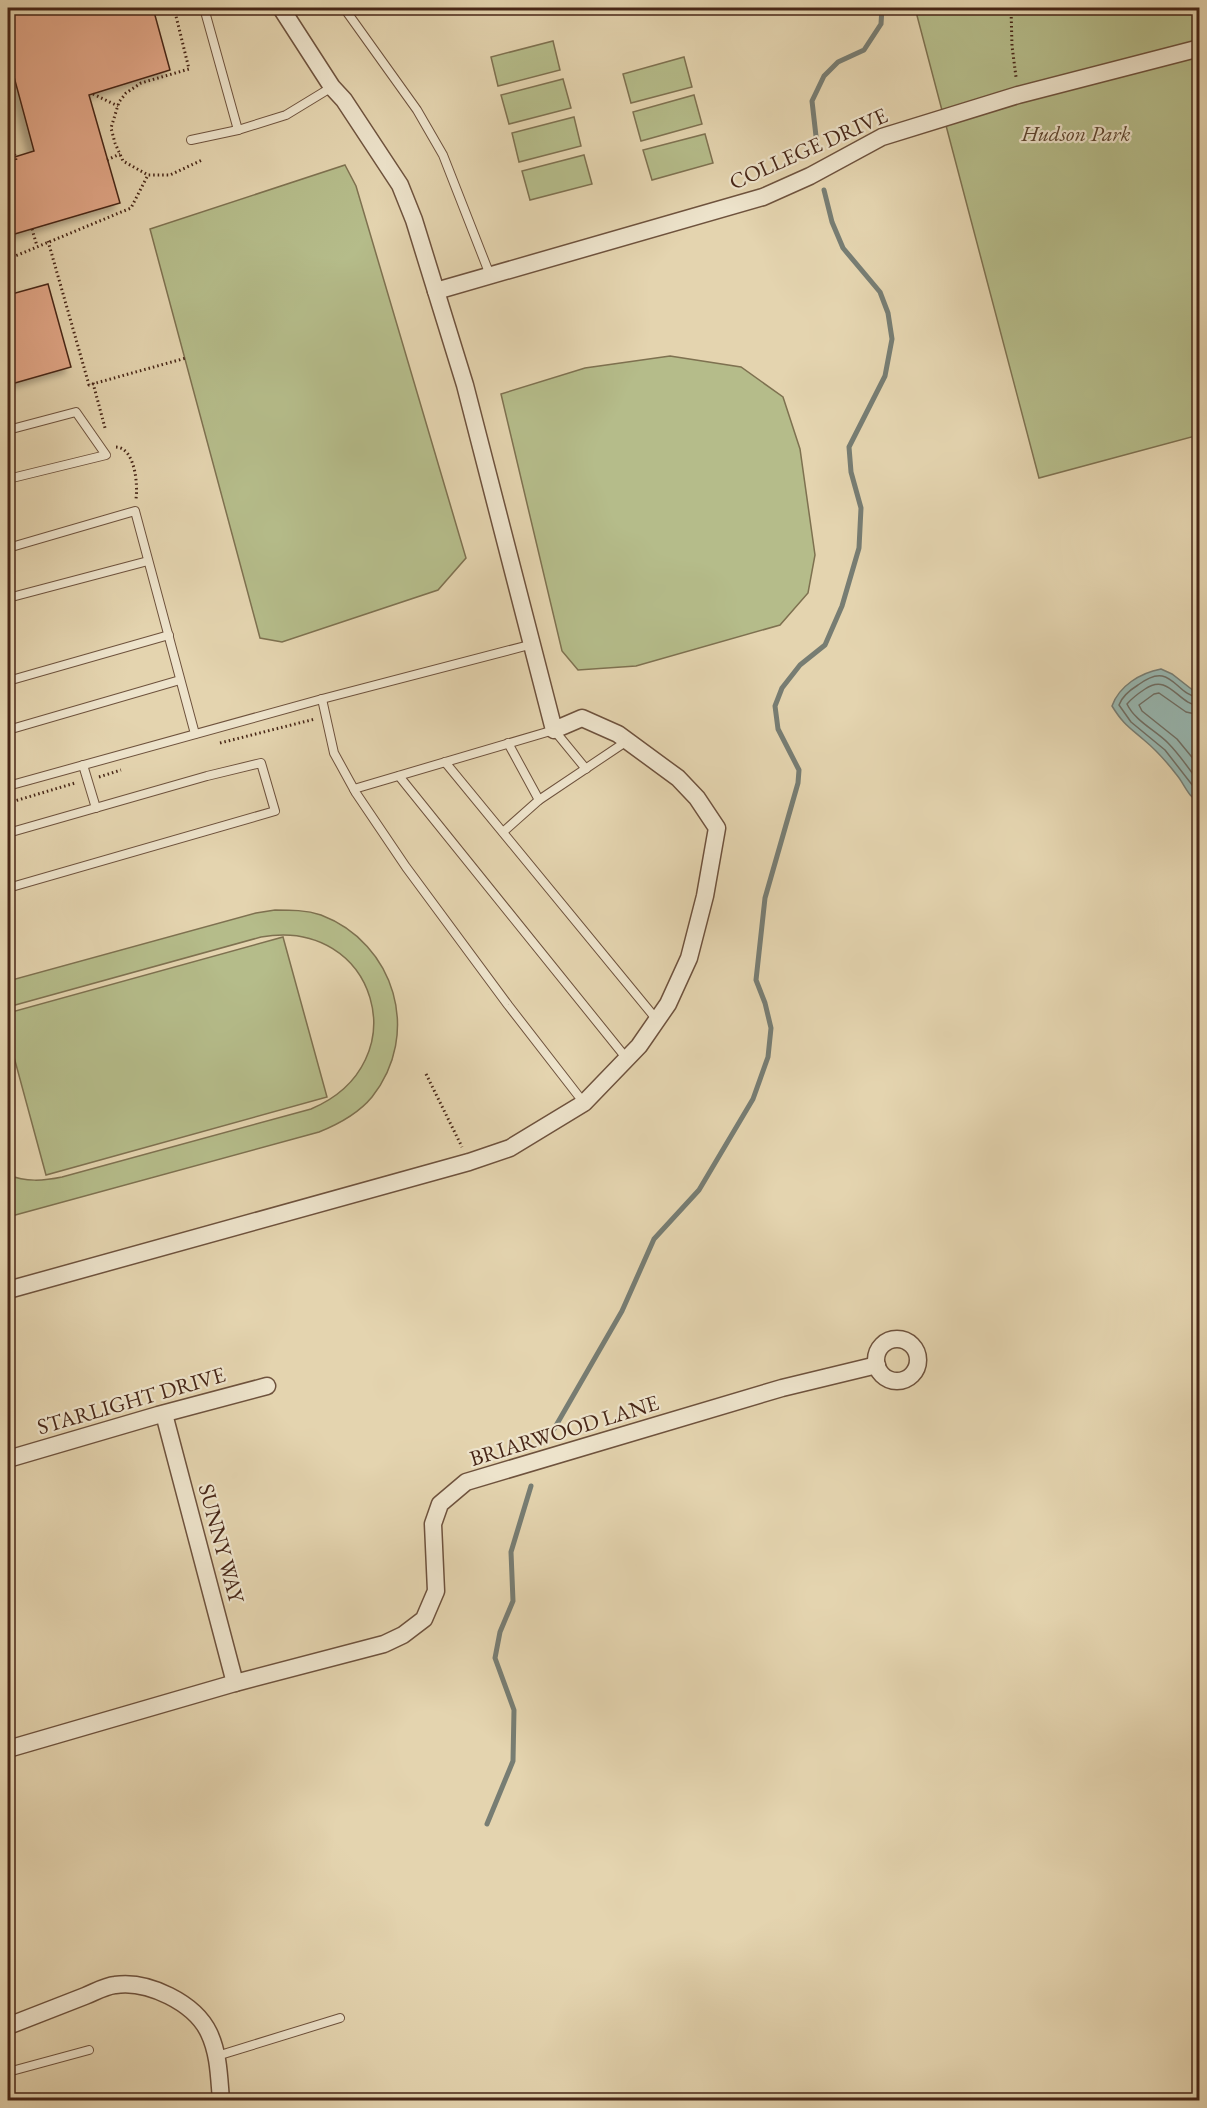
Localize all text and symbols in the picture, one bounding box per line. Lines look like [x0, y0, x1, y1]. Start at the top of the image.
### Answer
street label: COLLEGE DRIVE [725, 101, 892, 196]
park label: Hudson Park [1020, 119, 1131, 148]
street label: STARLIGHT DRIVE [34, 1360, 229, 1441]
street label: BRIARWOOD LANE [466, 1388, 662, 1473]
street label: SUNNY WAY [192, 1480, 252, 1607]

